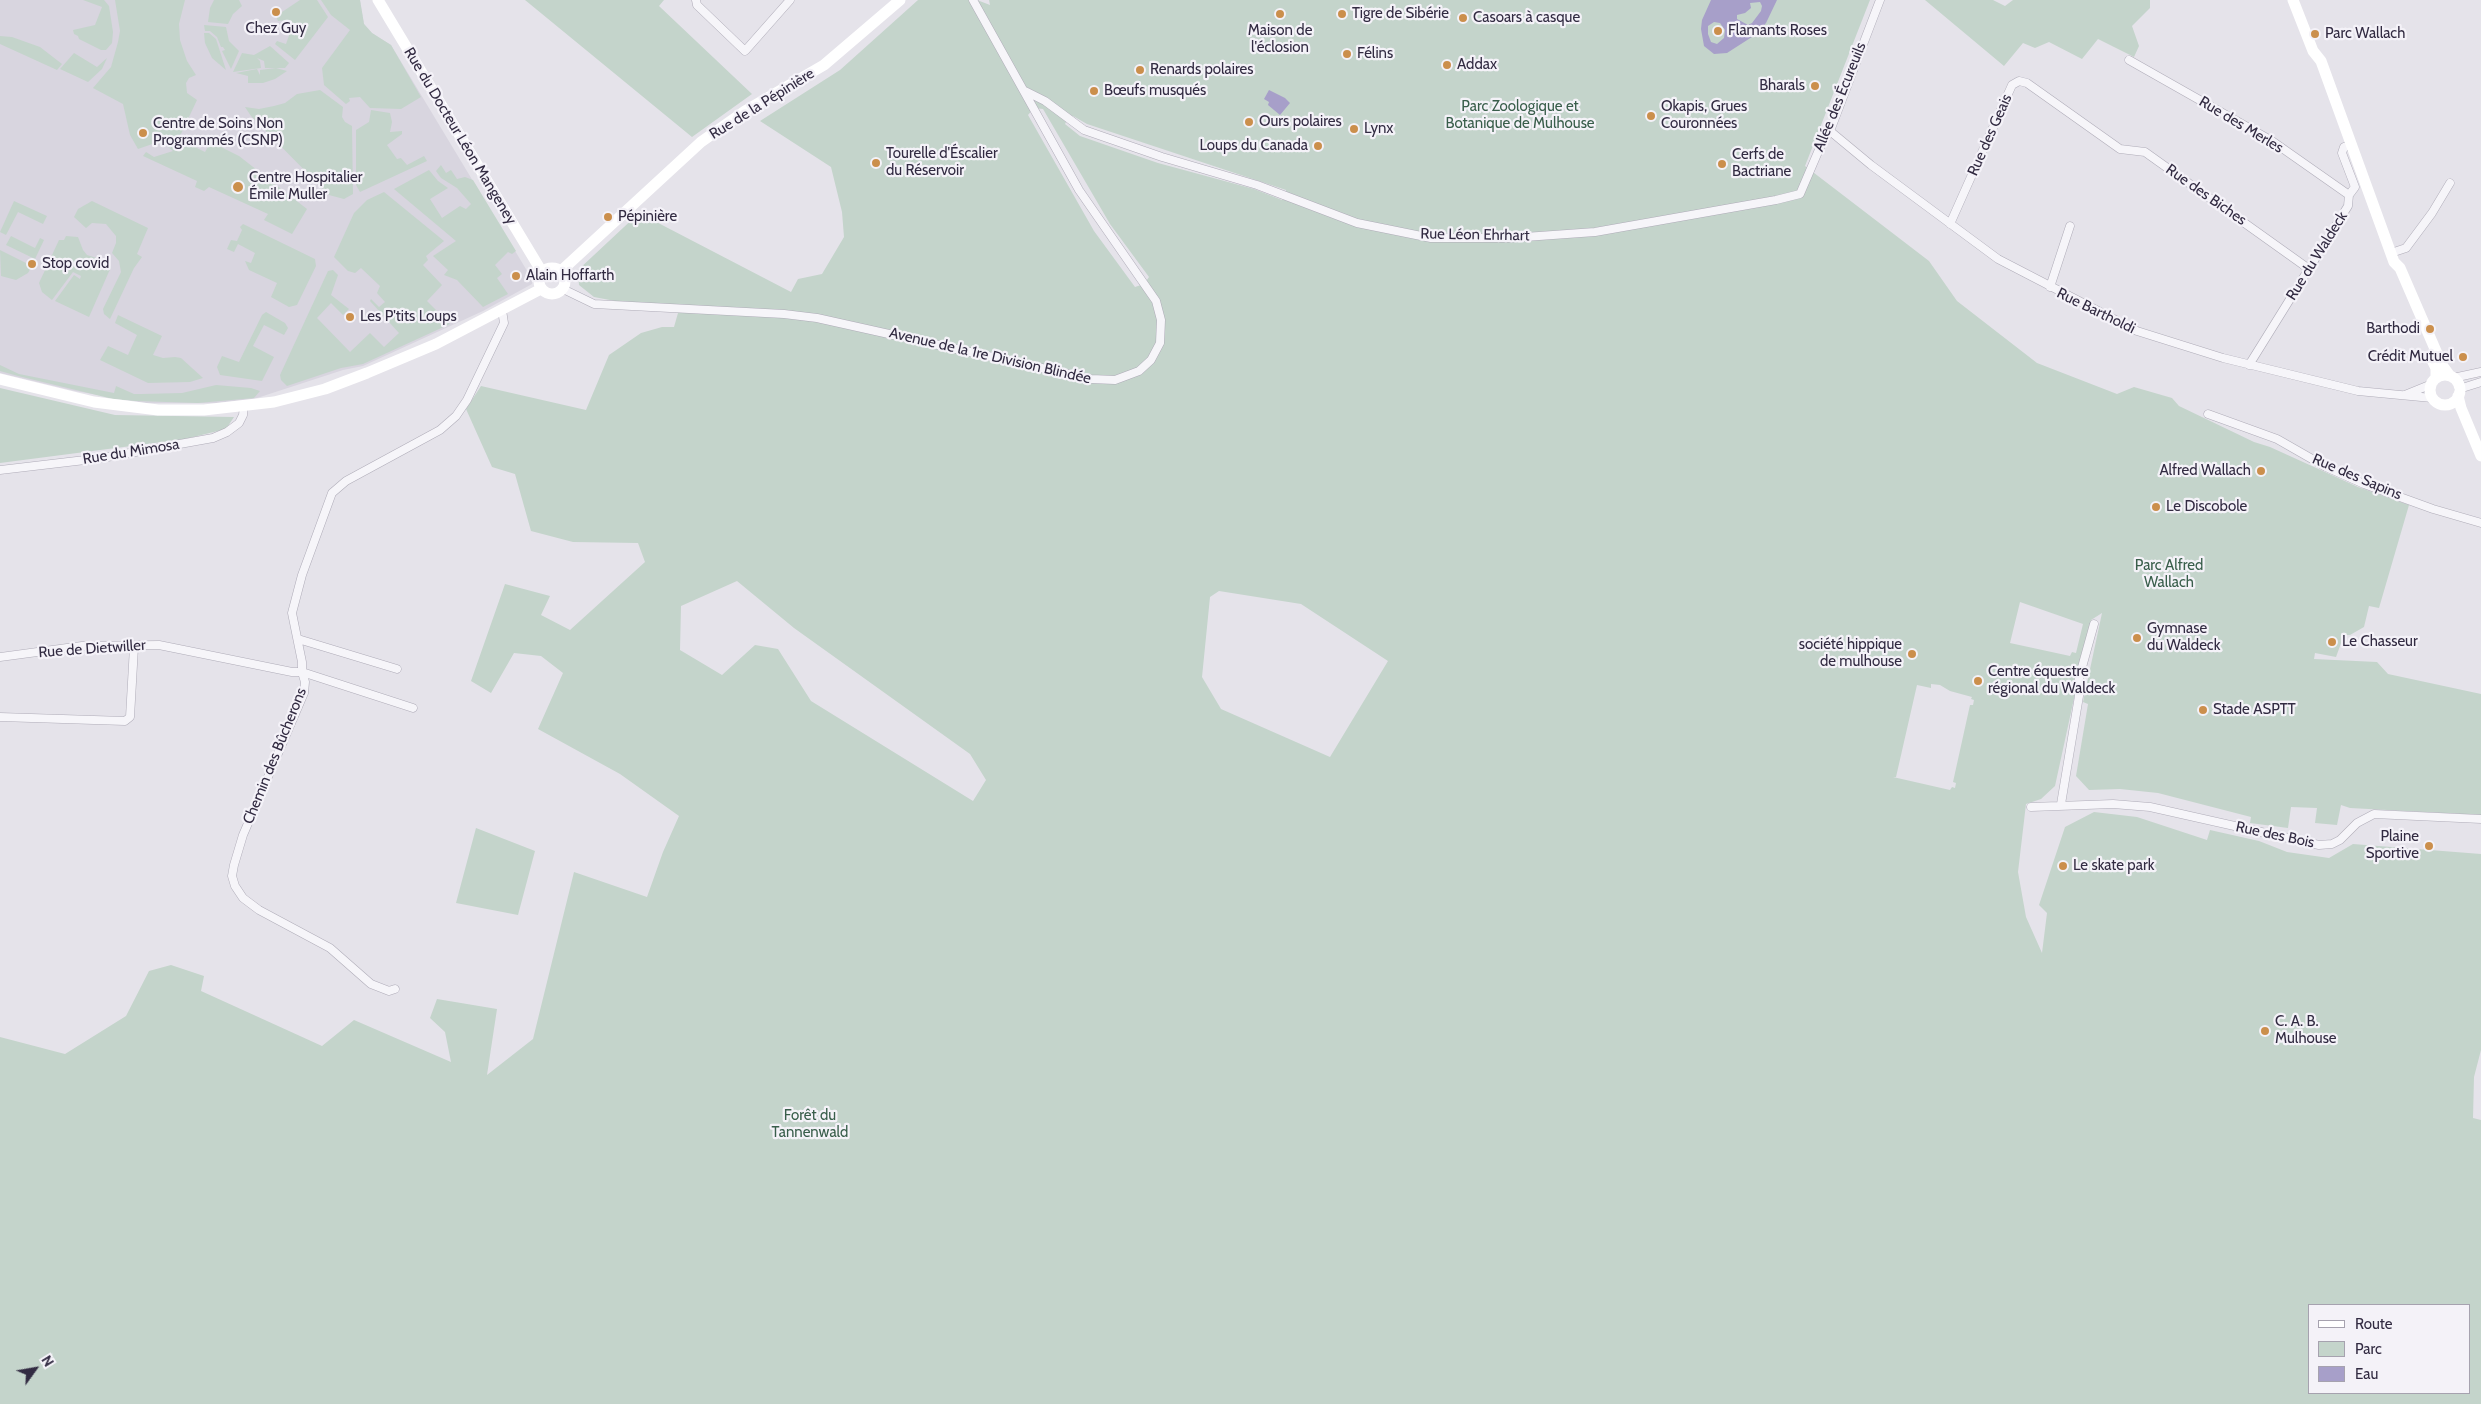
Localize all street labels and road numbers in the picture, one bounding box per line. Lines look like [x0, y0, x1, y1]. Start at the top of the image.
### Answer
street label: Allée des Écureuils [1810, 40, 1870, 154]
street label: Rue du Docteur Léon Mangeney [400, 44, 520, 228]
street label: Rue de la Pépinière [706, 64, 818, 144]
street label: Rue des Geais [1964, 91, 2016, 179]
street label: Rue des Merles [2196, 93, 2286, 157]
street label: Rue des Biches [2162, 161, 2250, 229]
street label: Rue du Waldeck [2283, 208, 2351, 304]
street label: Rue Léon Ehrhart [1420, 225, 1530, 245]
street label: Rue Bartholdi [2054, 284, 2138, 338]
street label: Avenue de la 1re Division Blindée [887, 324, 1093, 388]
street label: Rue du Mimosa [82, 435, 180, 469]
street label: Rue des Sapins [2310, 450, 2404, 504]
street label: Rue de Dietwiller [38, 636, 146, 662]
street label: Chemin des Bûcherons [239, 685, 311, 827]
street label: Rue des Bois [2234, 818, 2316, 852]

